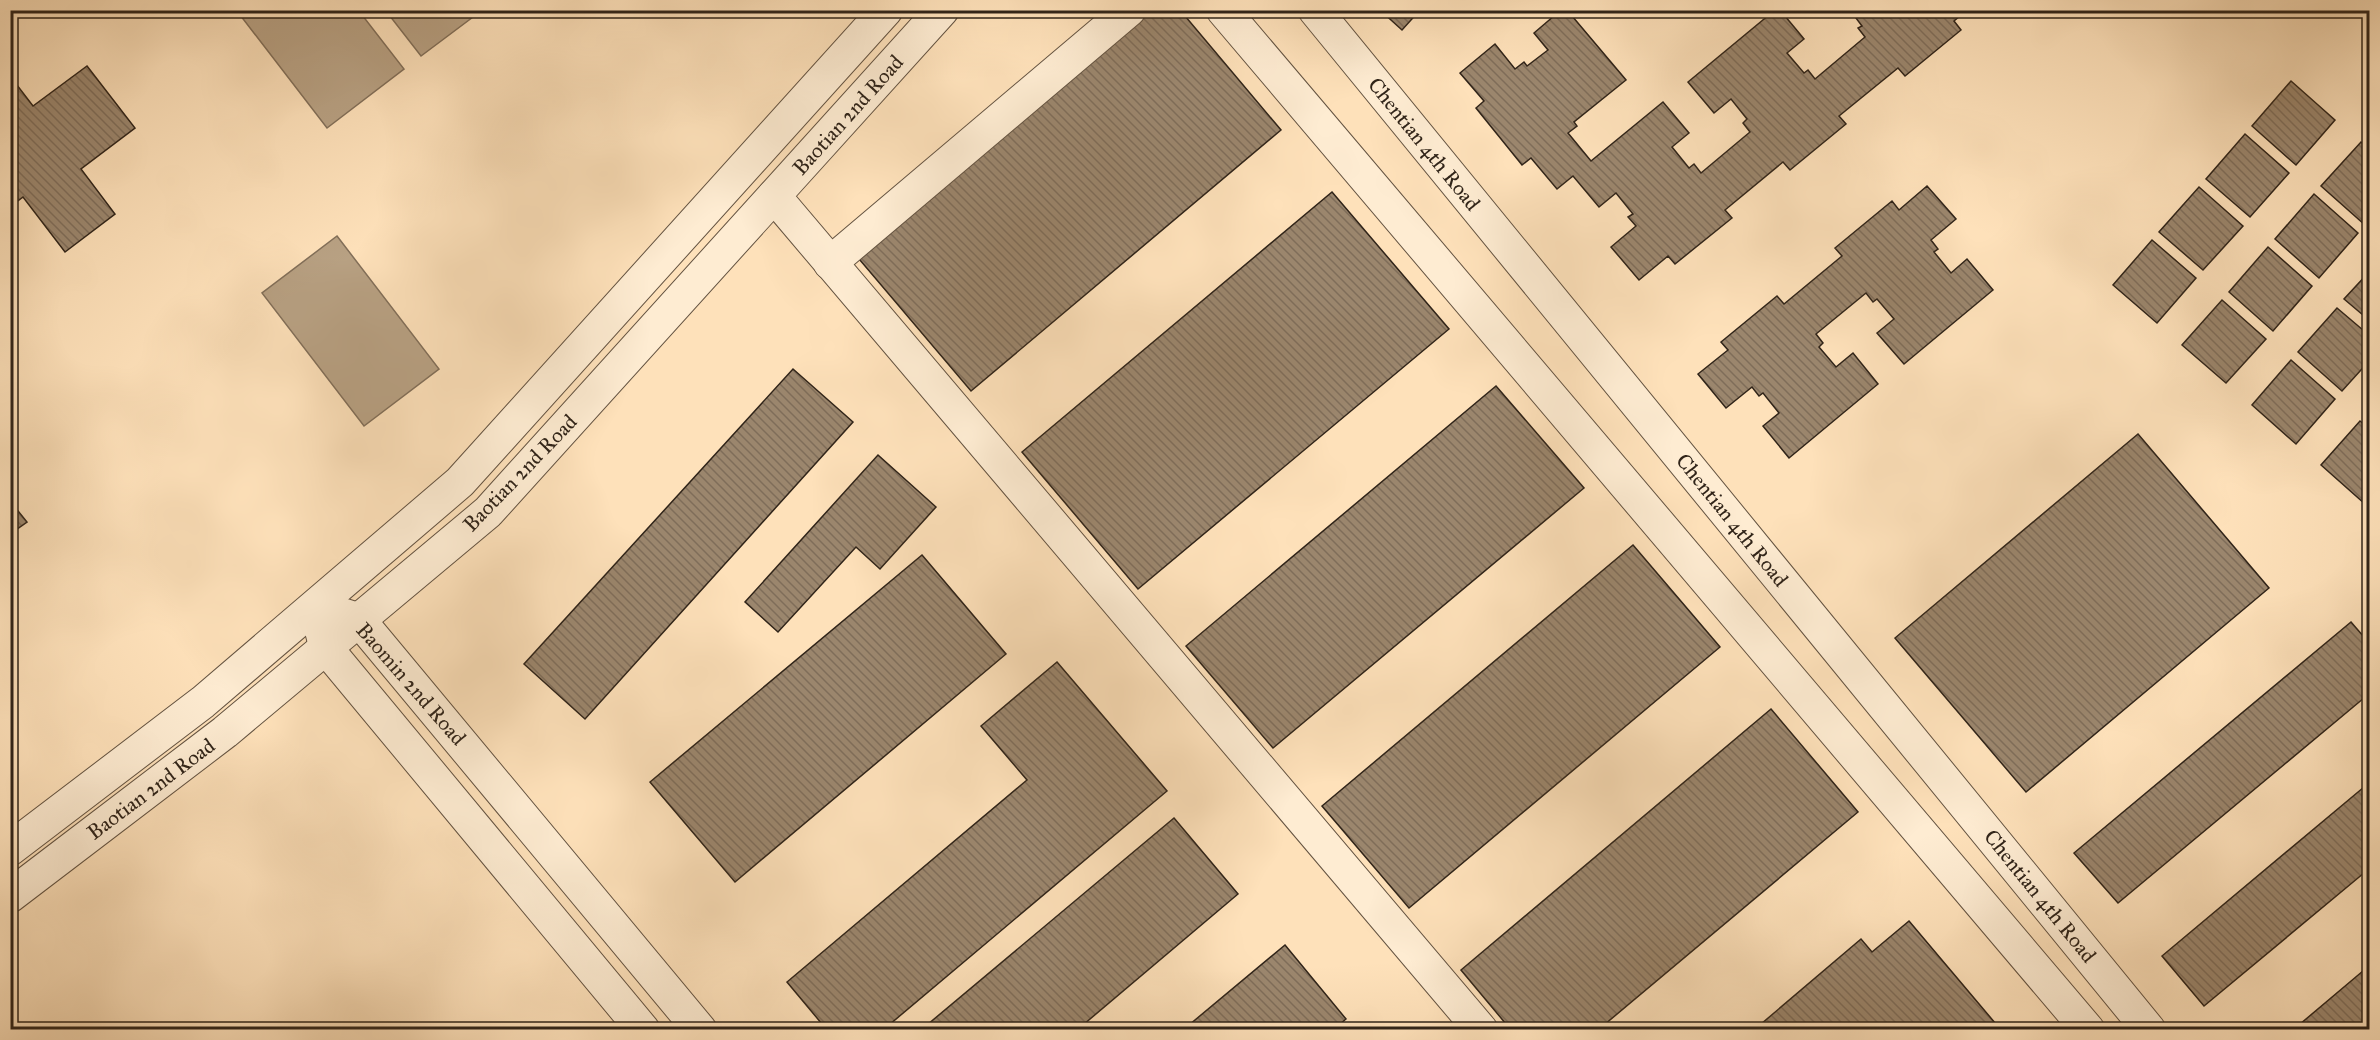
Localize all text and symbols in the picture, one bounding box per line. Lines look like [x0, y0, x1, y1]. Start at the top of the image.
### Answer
street label: Baotian 2nd Road [787, 49, 909, 181]
street label: Chentian 4th Road [1362, 72, 1486, 216]
street label: Baotian 2nd Road [458, 409, 583, 537]
street label: Chentian 4th Road [1670, 448, 1794, 592]
street label: Baomin 2nd Road [351, 617, 472, 751]
street label: Baotian 2nd Road [82, 732, 220, 845]
street label: Chentian 4th Road [1978, 824, 2102, 968]

